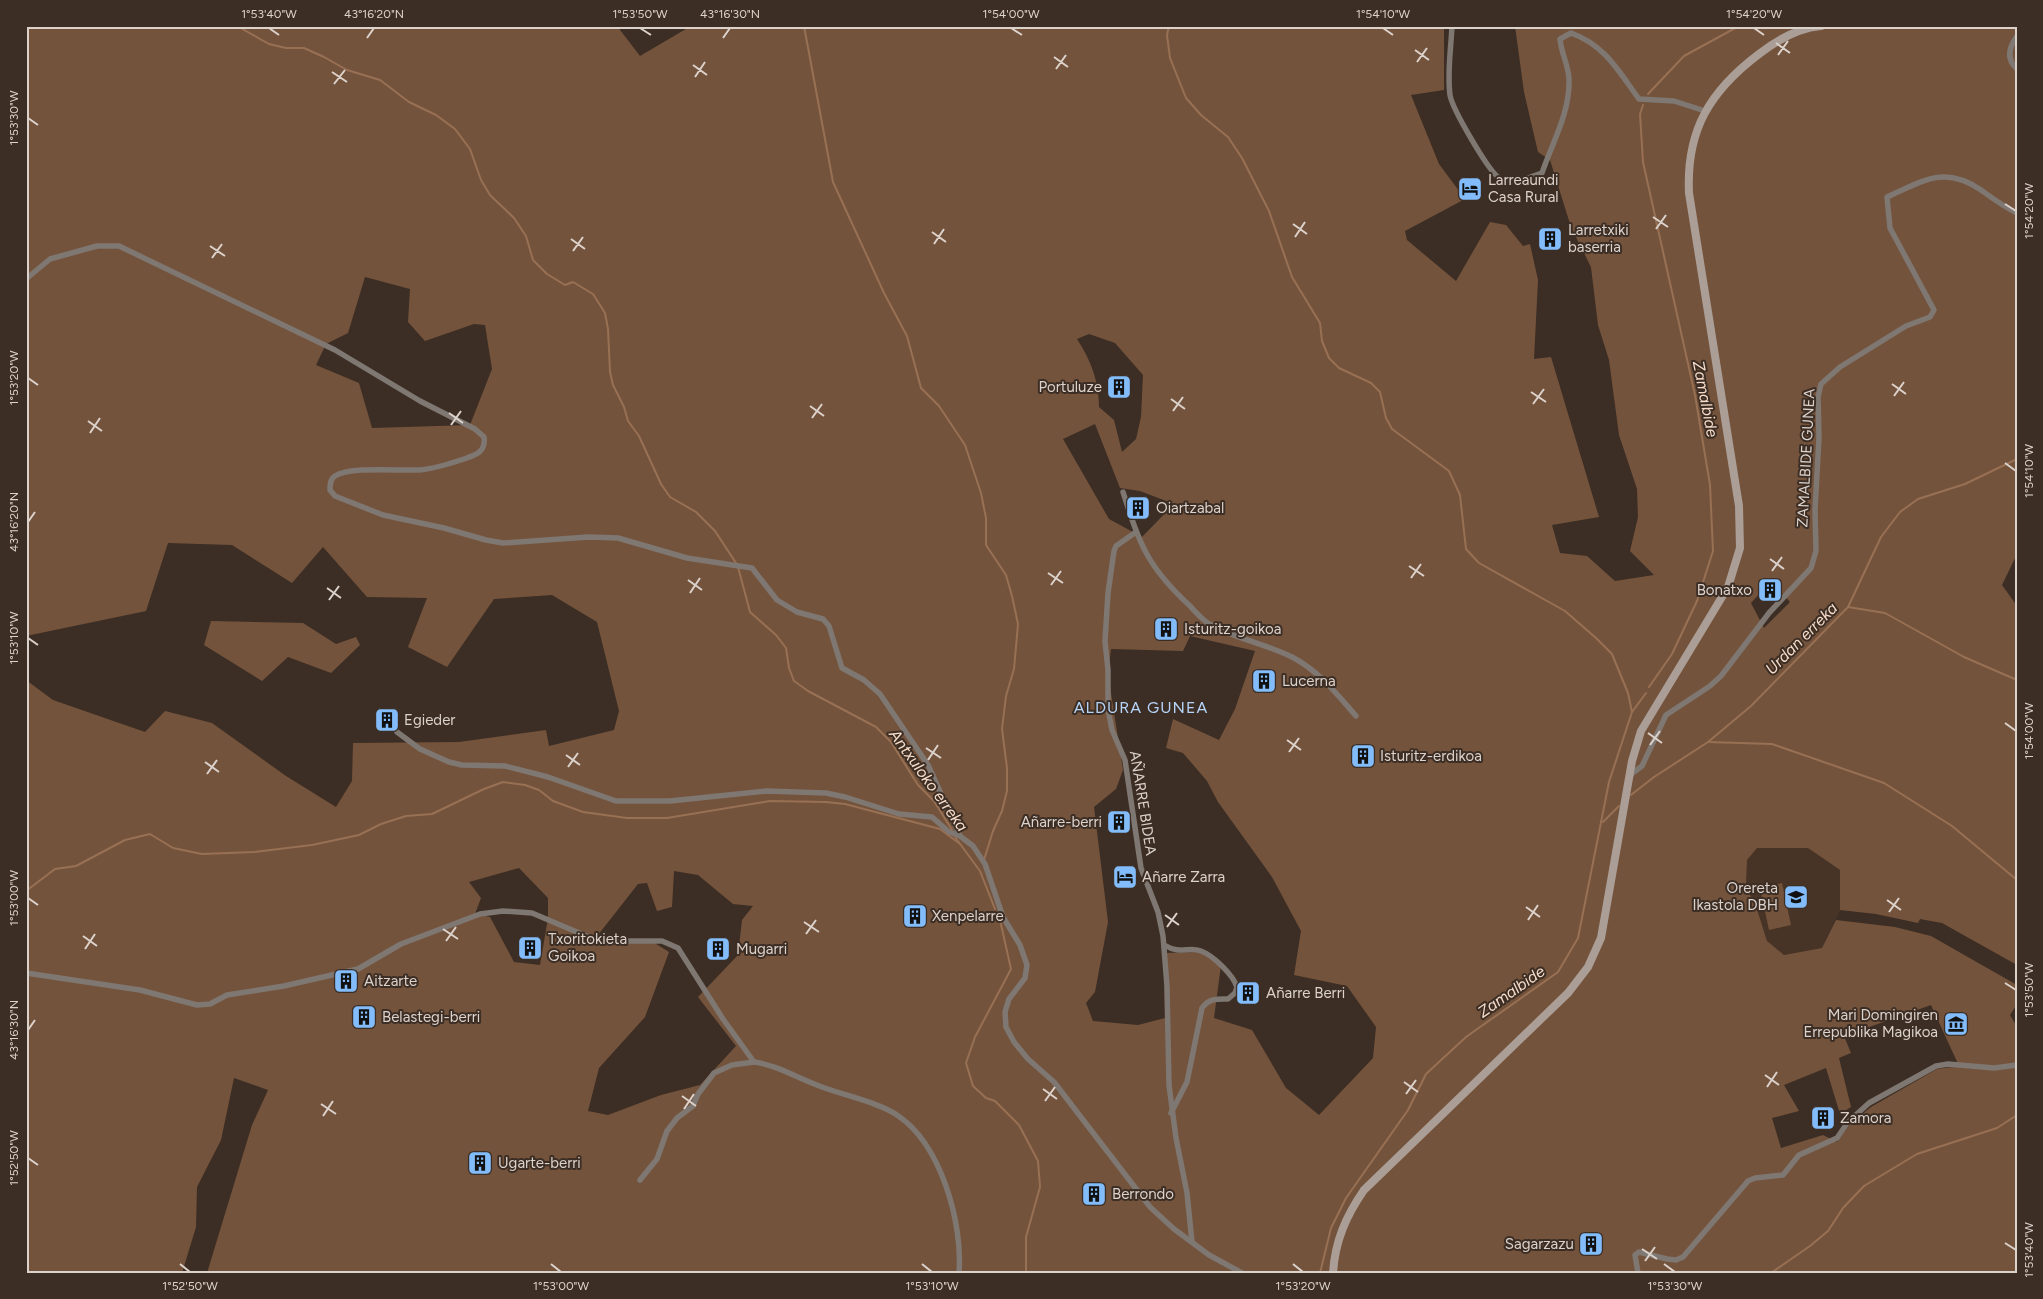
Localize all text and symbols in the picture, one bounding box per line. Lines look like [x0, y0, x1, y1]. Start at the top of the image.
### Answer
text: 1°53'40"W [241, 7, 297, 21]
text: 43°16'20"N [344, 7, 404, 21]
text: 1°53'50"W [612, 7, 668, 21]
text: 43°16'30"N [700, 7, 760, 21]
text: 1°54'00"W [983, 7, 1040, 21]
text: 1°54'10"W [1356, 7, 1411, 21]
text: 1°54'20"W [1726, 7, 1782, 21]
text: 1°53'30"W [7, 90, 21, 145]
place label: Larreaundi Casa Rural [1488, 171, 1559, 206]
hotel icon: Larreaundi Casa Rural [1457, 176, 1483, 202]
text: 1°54'20"W [2022, 183, 2036, 239]
place label: Larretxiki baserria [1568, 221, 1629, 256]
building icon: Larretxiki baserria [1537, 226, 1563, 252]
text: 1°53'20"W [7, 350, 21, 405]
water label: Zamalbide [1689, 359, 1722, 439]
building icon: Portuluze [1106, 374, 1132, 400]
place label: Portuluze [1038, 378, 1102, 396]
street label: ZAMALBIDE GUNEA [1793, 388, 1819, 528]
text: 1°54'10"W [2022, 443, 2036, 498]
text: 43°16'20"N [7, 492, 21, 552]
building icon: Oiartzabal [1125, 495, 1151, 521]
place label: Oiartzabal [1156, 499, 1224, 517]
building icon: Bonatxo [1757, 577, 1783, 603]
place label: Bonatxo [1697, 581, 1752, 599]
water label: Urdan erreka [1761, 598, 1841, 678]
text: 1°53'10"W [7, 611, 21, 665]
building icon: Isturitz-goikoa [1153, 616, 1179, 642]
place label: Isturitz-goikoa [1184, 620, 1281, 638]
building icon: Lucerna [1251, 668, 1277, 694]
place label: Lucerna [1282, 672, 1336, 690]
district label: ALDURA GUNEA [1074, 698, 1208, 717]
text: 1°54'00"W [2022, 702, 2036, 759]
building icon: Egieder [374, 707, 400, 733]
place label: Egieder [404, 711, 455, 729]
water label: Antxuloko erreka [885, 725, 972, 835]
building icon: Isturitz-erdikoa [1350, 743, 1376, 769]
place label: Isturitz-erdikoa [1380, 747, 1482, 765]
street label: AÑARRE BIDEA [1126, 749, 1160, 857]
building icon: Añarre-berri [1106, 809, 1132, 835]
place label: Añarre-berri [1021, 813, 1102, 831]
hotel icon: Añarre Zarra [1112, 864, 1138, 890]
place label: Añarre Zarra [1142, 868, 1225, 886]
text: 1°53'00"W [7, 870, 21, 926]
place label: Orereta Ikastola DBH [1692, 879, 1778, 914]
school or university icon: Orereta Ikastola DBH [1783, 884, 1809, 910]
building icon: Xenpelarre [902, 903, 928, 929]
place label: Xenpelarre [932, 907, 1004, 925]
place label: Txoritokieta Goikoa [548, 930, 627, 965]
building icon: Txoritokieta Goikoa [517, 935, 543, 961]
building icon: Mugarri [705, 936, 731, 962]
place label: Mugarri [736, 940, 787, 958]
water label: Zamalbide [1474, 961, 1549, 1021]
text: 1°53'50"W [2022, 962, 2036, 1018]
building icon: Aitzarte [333, 968, 359, 994]
place label: Aitzarte [364, 972, 417, 990]
building icon: Añarre Berri [1235, 980, 1261, 1006]
place label: Añarre Berri [1266, 984, 1345, 1002]
text: 43°16'30"N [7, 1000, 21, 1060]
building icon: Belastegi-berri [351, 1004, 377, 1030]
place label: Mari Domingiren Errepublika Magikoa [1803, 1006, 1938, 1041]
place label: Belastegi-berri [382, 1008, 480, 1026]
museum icon: Mari Domingiren Errepublika Magikoa [1943, 1011, 1969, 1037]
building icon: Zamora [1810, 1105, 1836, 1131]
place label: Zamora [1840, 1109, 1891, 1127]
text: 1°52'50"W [7, 1130, 21, 1186]
building icon: Ugarte-berri [467, 1150, 493, 1176]
place label: Ugarte-berri [498, 1154, 581, 1172]
building icon: Berrondo [1081, 1181, 1107, 1207]
place label: Berrondo [1112, 1185, 1174, 1203]
text: 1°53'40"W [2022, 1222, 2036, 1278]
building icon: Sagarzazu [1578, 1231, 1604, 1257]
place label: Sagarzazu [1505, 1235, 1574, 1253]
text: 1°52'50"W [162, 1279, 218, 1293]
text: 1°53'00"W [533, 1279, 589, 1293]
text: 1°53'10"W [905, 1279, 959, 1293]
text: 1°53'20"W [1276, 1279, 1331, 1293]
text: 1°53'30"W [1648, 1279, 1703, 1293]

